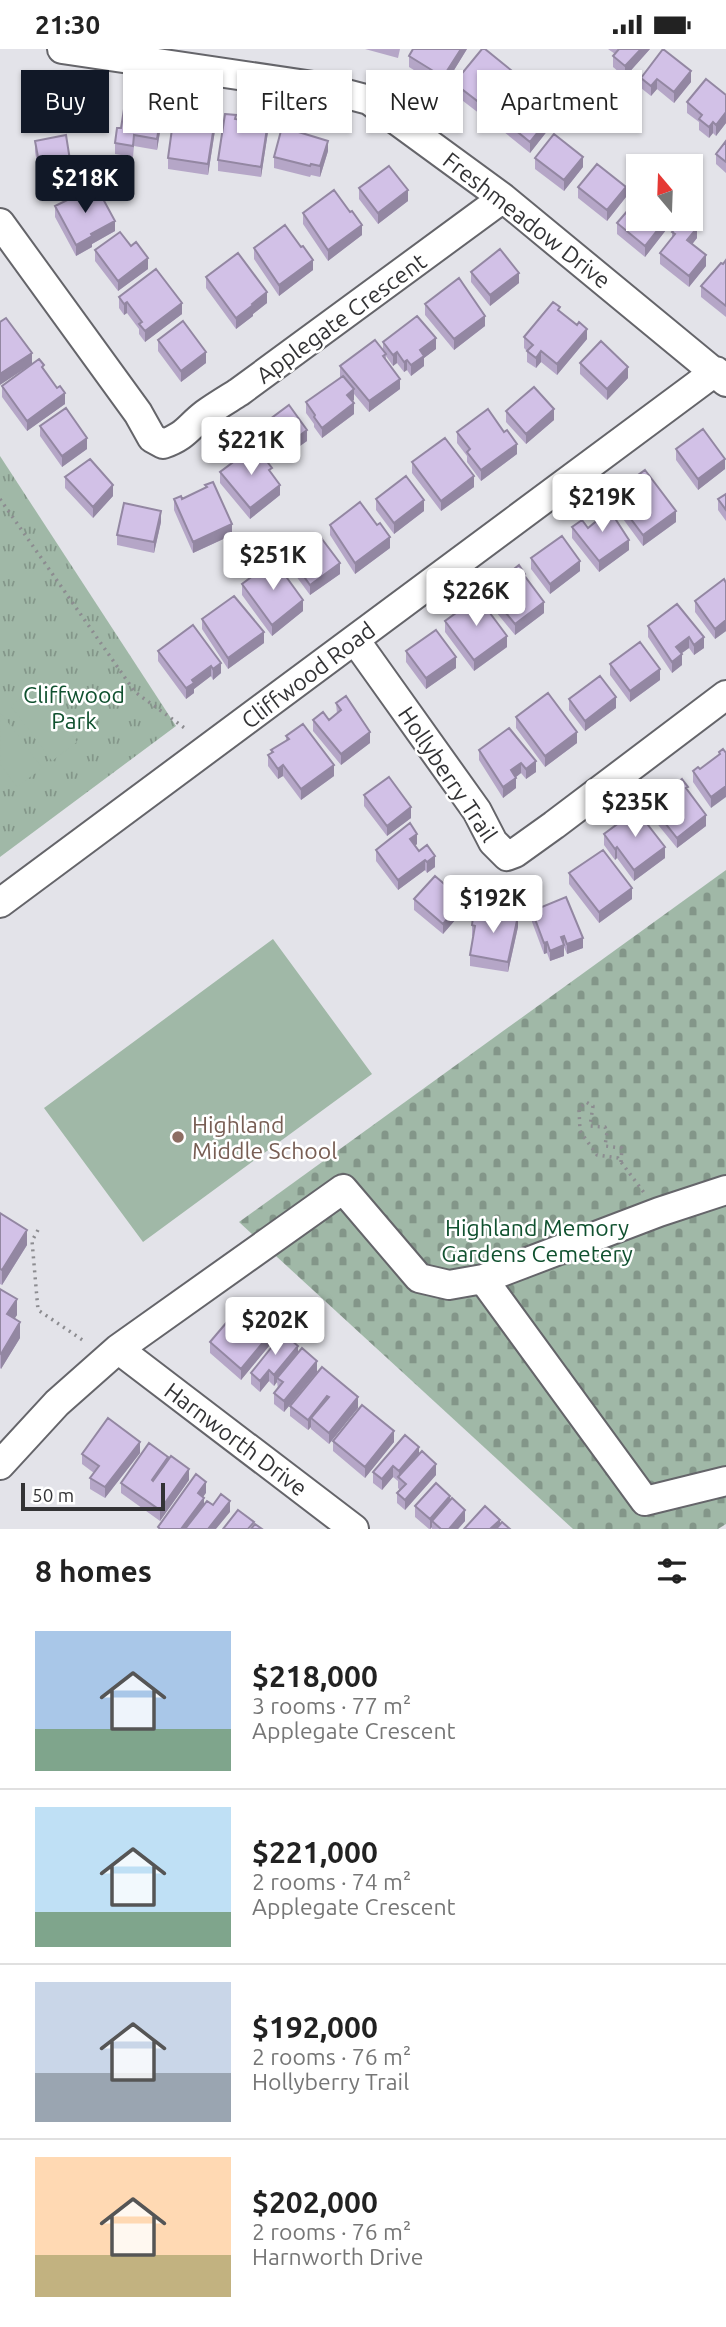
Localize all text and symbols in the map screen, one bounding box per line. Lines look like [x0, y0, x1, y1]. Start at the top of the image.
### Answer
text: 21:30 [35, 10, 100, 39]
chip: Buy [21, 70, 109, 133]
chip: Rent [123, 70, 223, 133]
chip: Filters [237, 70, 352, 133]
chip: New [366, 70, 463, 133]
chip: Apartment [477, 70, 642, 133]
street label: Freshmeadow Drive [439, 147, 615, 293]
north arrow [626, 154, 704, 231]
map controls [626, 154, 703, 231]
pin: $218K [36, 155, 134, 215]
text: $218K [51, 165, 119, 190]
street label: Applegate Crescent [251, 248, 431, 388]
pin: $221K [202, 417, 300, 477]
text: $221K [217, 427, 285, 452]
pin: $219K [553, 475, 651, 534]
text: $219K [568, 484, 636, 509]
pin: $251K [224, 533, 322, 592]
text: $251K [239, 542, 307, 567]
pin: $226K [427, 569, 525, 628]
text: $226K [442, 578, 510, 603]
street label: Cliffwood Road [237, 617, 379, 733]
park label: Cliffwood Park [23, 682, 125, 733]
street label: Hollyberry Trail [394, 702, 502, 846]
pin: $235K [586, 779, 684, 839]
text: $235K [601, 789, 669, 814]
pin: $192K [444, 875, 542, 935]
text: $192K [459, 885, 527, 910]
place label: Highland Middle School [192, 1112, 337, 1163]
marker: Highland Middle School [170, 1129, 186, 1145]
park label: Highland Memory Gardens Cemetery [441, 1215, 633, 1266]
pin: $202K [226, 1297, 324, 1357]
text: $202K [241, 1307, 309, 1332]
street label: Harnworth Drive [160, 1377, 312, 1501]
scale bar [21, 1480, 164, 1512]
text: 50 m [32, 1484, 74, 1506]
icon: filters [653, 1552, 691, 1590]
text: 8 homes [35, 1554, 152, 1588]
icon: home [91, 1659, 175, 1743]
text: $218,000 [252, 1659, 378, 1693]
text: 3 rooms · 77 m² [252, 1693, 411, 1718]
text: Applegate Crescent [252, 1718, 456, 1743]
icon: home [91, 1835, 175, 1919]
text: $221,000 [252, 1835, 378, 1869]
text: 2 rooms · 74 m² [252, 1869, 411, 1894]
text: Applegate Crescent [252, 1894, 456, 1919]
icon: home [91, 2010, 175, 2094]
text: $192,000 [252, 2010, 378, 2044]
text: 2 rooms · 76 m² [252, 2044, 411, 2069]
text: Hollyberry Trail [252, 2069, 409, 2094]
icon: home [91, 2185, 175, 2269]
text: $202,000 [252, 2185, 378, 2219]
text: 2 rooms · 76 m² [252, 2219, 411, 2244]
text: Harnworth Drive [252, 2244, 424, 2269]

